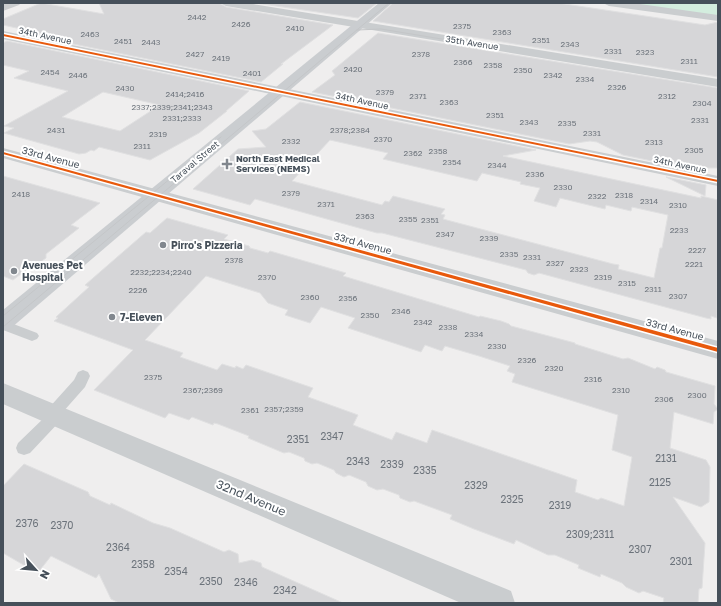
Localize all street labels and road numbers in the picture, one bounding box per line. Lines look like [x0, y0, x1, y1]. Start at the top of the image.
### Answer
street label: 34th Avenue [18, 25, 73, 46]
street label: 35th Avenue [445, 33, 499, 52]
street label: 34th Avenue [335, 90, 390, 111]
street label: Taraval Street [168, 138, 221, 185]
street label: 33rd Avenue [21, 144, 81, 171]
street label: 34th Avenue [653, 154, 708, 175]
street label: 33rd Avenue [333, 230, 393, 257]
street label: 33rd Avenue [645, 316, 705, 343]
street label: 32nd Avenue [214, 476, 288, 519]

